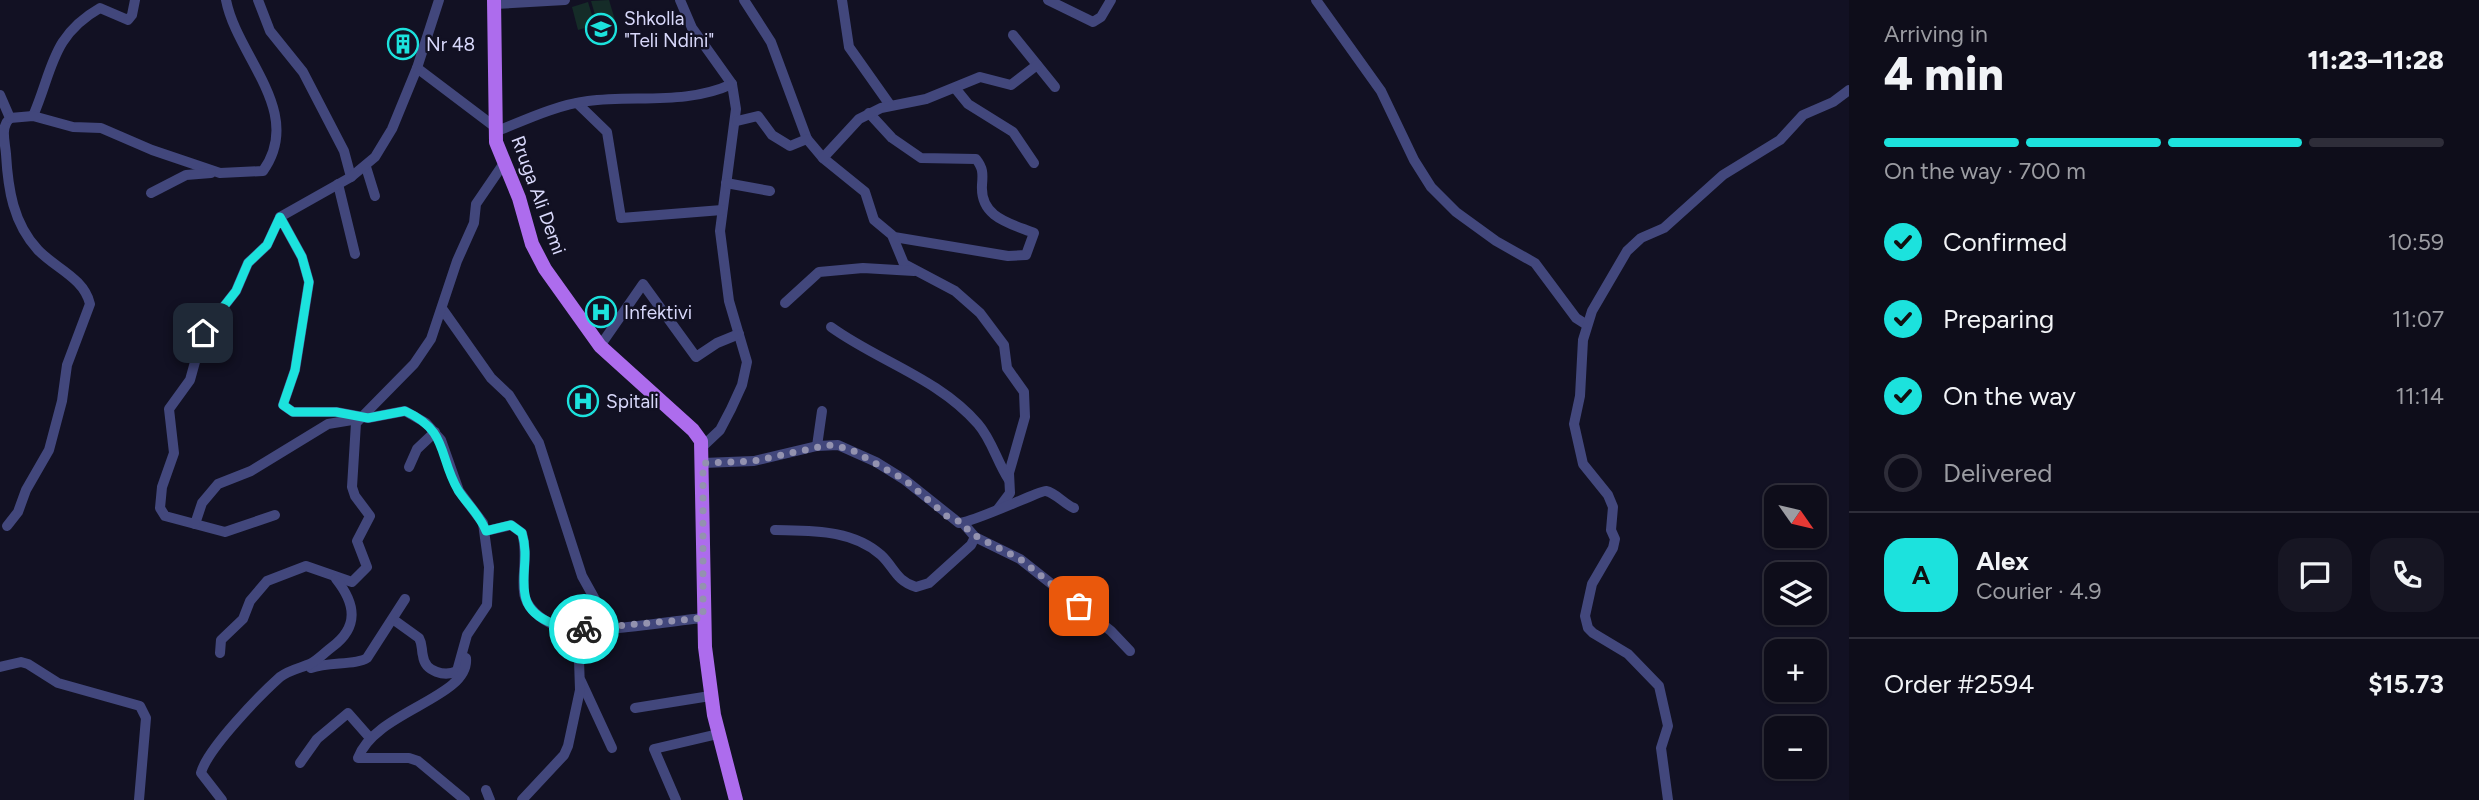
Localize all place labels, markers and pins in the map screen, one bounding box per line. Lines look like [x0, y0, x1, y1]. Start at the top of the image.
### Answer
place label: Shkolla "Teli Ndini" [624, 7, 714, 52]
school or university icon: Shkolla "Teli Ndini" [584, 12, 618, 46]
building icon: Nr 48 [386, 27, 420, 61]
place label: Nr 48 [426, 33, 475, 56]
hospital icon: Infektivi [584, 295, 618, 329]
place label: Infektivi [624, 301, 692, 324]
pin [173, 303, 233, 363]
hospital icon: Spitali [566, 384, 600, 418]
place label: Spitali [606, 390, 659, 413]
pin [1049, 576, 1109, 636]

